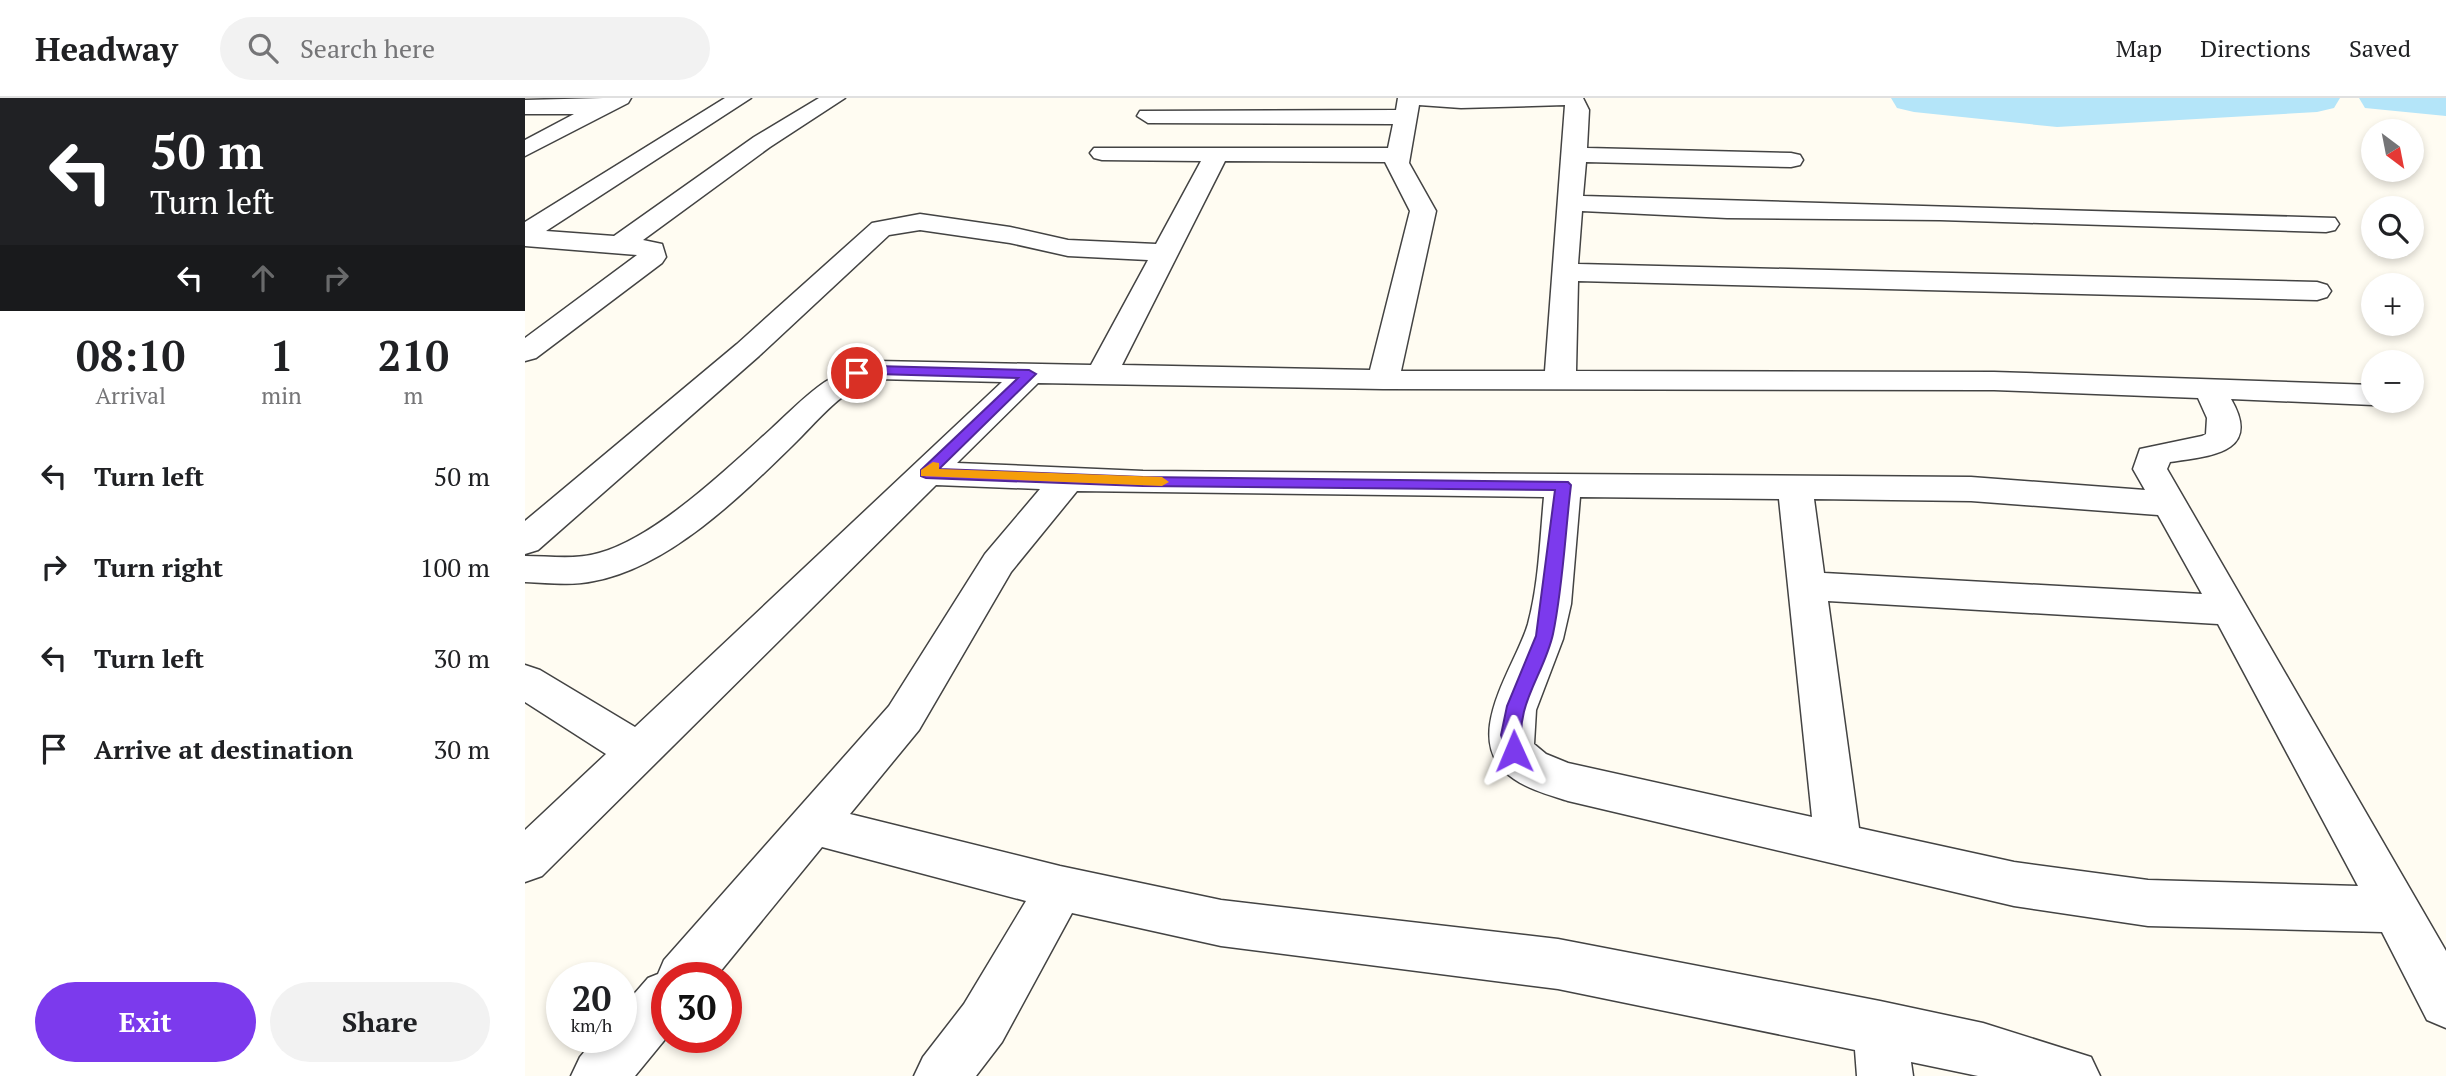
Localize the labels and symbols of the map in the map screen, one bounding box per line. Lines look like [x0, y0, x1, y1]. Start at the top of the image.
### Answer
north arrow [2361, 119, 2424, 182]
pin [827, 343, 887, 403]
position arrow [1477, 714, 1551, 788]
speed limit sign: 30 [651, 962, 742, 1053]

